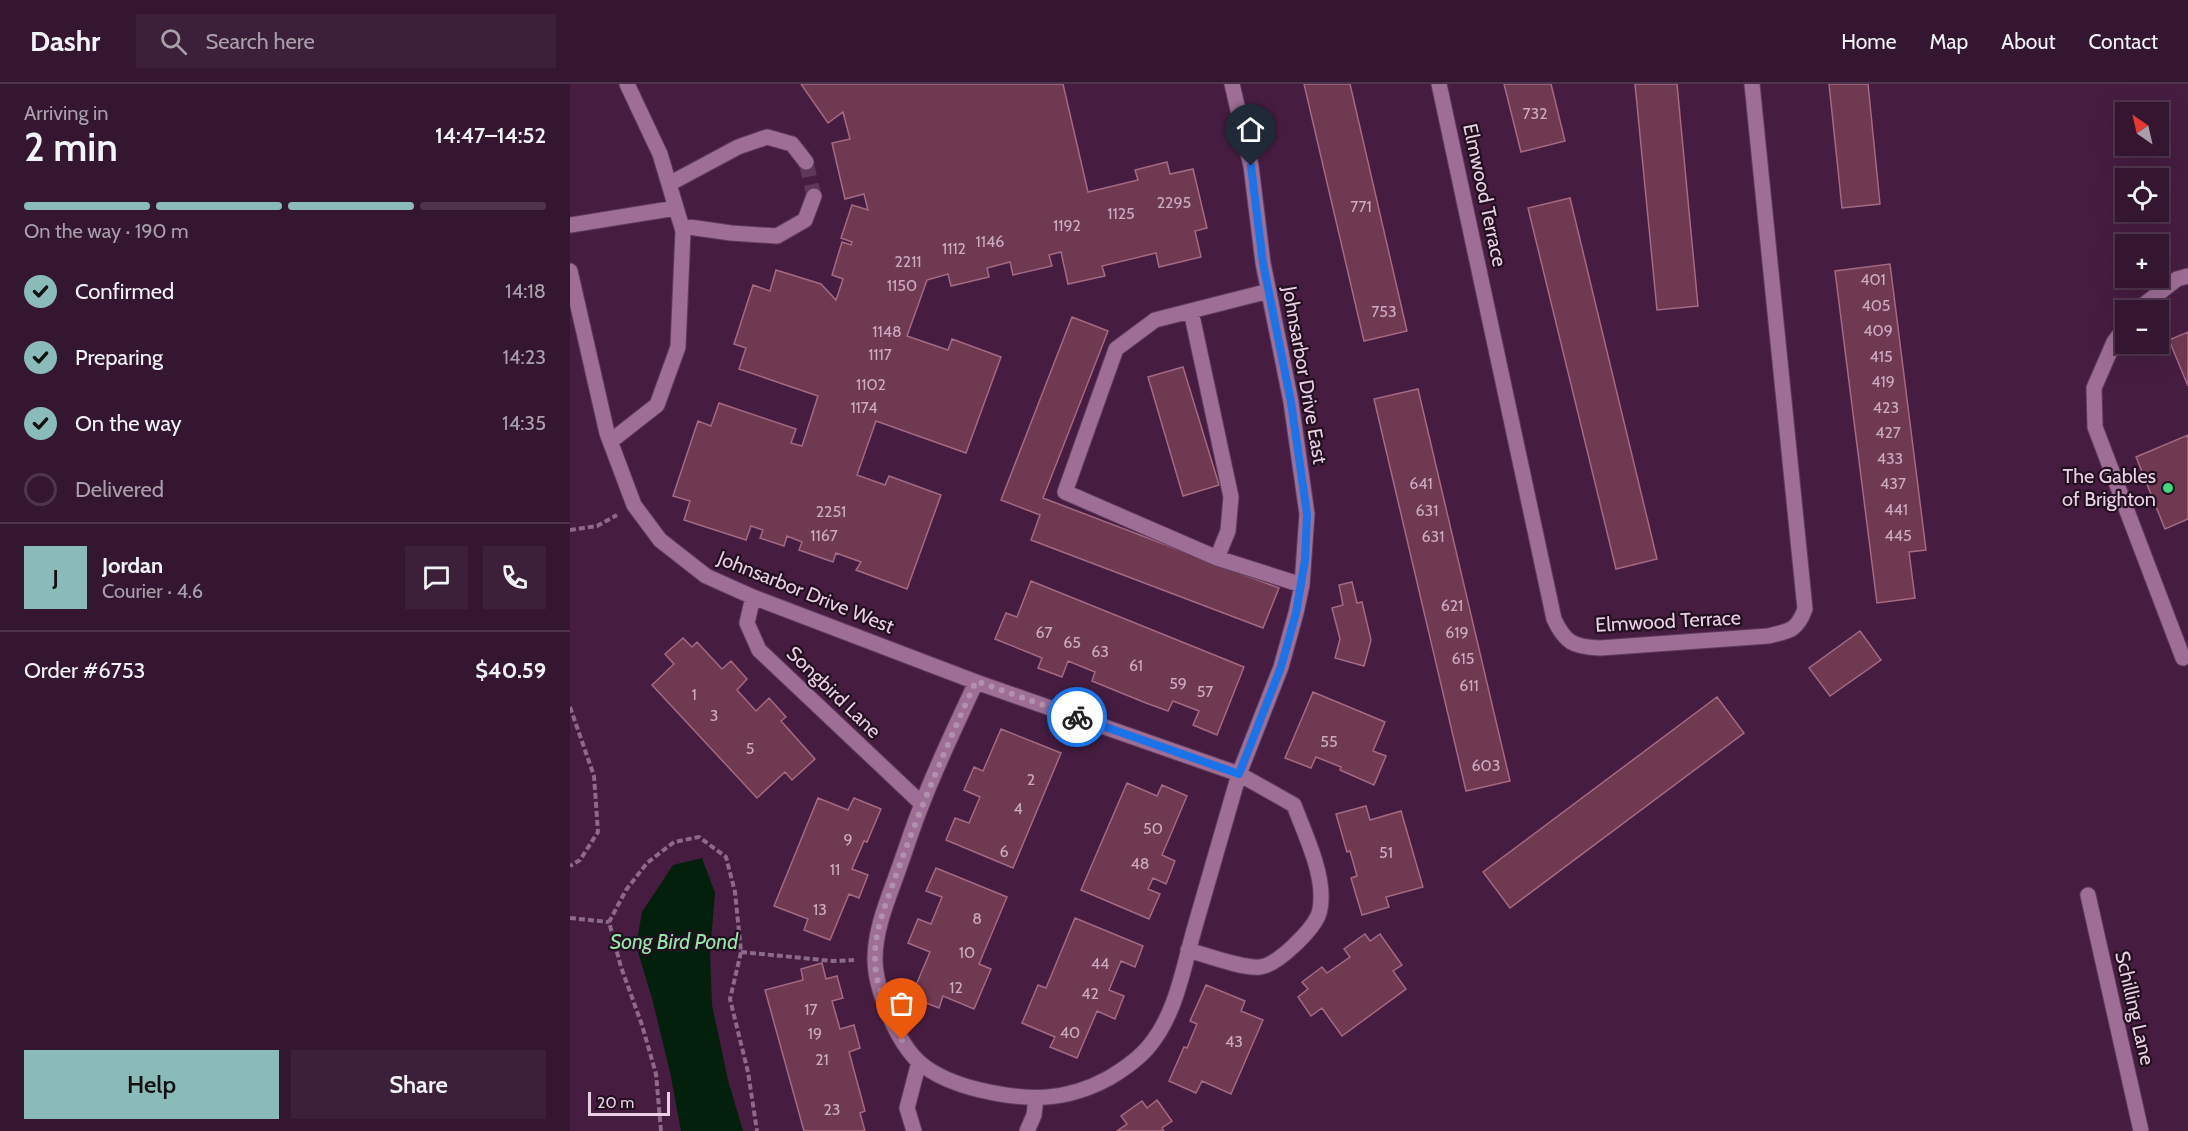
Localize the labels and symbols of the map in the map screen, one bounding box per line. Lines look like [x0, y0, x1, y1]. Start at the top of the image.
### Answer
north arrow [2115, 102, 2169, 156]
pin [1225, 104, 1276, 166]
house number: 732 [1522, 104, 1548, 123]
street label: Elmwood Terrace [1458, 121, 1512, 269]
house number: 2295 [1157, 193, 1191, 212]
house number: 771 [1350, 197, 1372, 216]
house number: 1125 [1107, 204, 1135, 223]
house number: 1192 [1053, 216, 1081, 235]
house number: 1146 [976, 232, 1004, 251]
house number: 1112 [942, 239, 966, 258]
house number: 2211 [894, 252, 922, 271]
house number: 401 [1860, 270, 1886, 289]
house number: 1150 [887, 276, 917, 295]
street label: Johnsarbor Drive East [1277, 283, 1332, 466]
house number: 405 [1861, 296, 1891, 315]
house number: 753 [1371, 302, 1397, 321]
house number: 409 [1863, 321, 1893, 340]
house number: 1148 [872, 322, 902, 341]
house number: 1117 [868, 345, 892, 364]
house number: 415 [1869, 347, 1893, 366]
house number: 419 [1871, 372, 1895, 391]
house number: 1102 [856, 375, 886, 394]
house number: 1174 [850, 398, 878, 417]
house number: 423 [1873, 398, 1899, 417]
house number: 427 [1875, 423, 1901, 442]
house number: 433 [1877, 449, 1903, 468]
place label: The Gables of Brighton [2062, 464, 2156, 511]
house number: 641 [1409, 474, 1433, 493]
house number: 437 [1880, 474, 1906, 493]
marker: The Gables of Brighton [2161, 481, 2175, 495]
house number: 441 [1884, 500, 1908, 519]
house number: 631 [1416, 501, 1438, 520]
house number: 2251 [816, 502, 846, 521]
house number: 1167 [810, 526, 838, 545]
house number: 445 [1884, 526, 1912, 545]
house number: 631 [1422, 527, 1444, 546]
street label: Johnsarbor Drive West [714, 545, 898, 638]
house number: 621 [1441, 596, 1463, 615]
street label: Elmwood Terrace [1595, 605, 1741, 637]
house number: 67 [1035, 623, 1053, 642]
house number: 619 [1445, 623, 1469, 642]
house number: 65 [1063, 633, 1081, 652]
street label: Songbird Lane [782, 641, 886, 743]
house number: 63 [1091, 642, 1109, 661]
house number: 615 [1452, 649, 1474, 668]
house number: 61 [1129, 656, 1143, 675]
house number: 59 [1169, 674, 1187, 693]
house number: 611 [1459, 676, 1479, 695]
house number: 57 [1197, 682, 1213, 701]
house number: 1 [691, 685, 697, 704]
courier [1047, 687, 1107, 747]
house number: 3 [710, 706, 718, 725]
house number: 55 [1320, 732, 1338, 751]
house number: 5 [746, 739, 754, 758]
house number: 603 [1472, 756, 1500, 775]
house number: 2 [1027, 770, 1035, 789]
house number: 4 [1013, 799, 1023, 818]
house number: 50 [1143, 819, 1163, 838]
house number: 9 [843, 830, 853, 849]
house number: 6 [999, 842, 1009, 861]
house number: 51 [1379, 843, 1393, 862]
house number: 48 [1131, 854, 1149, 873]
house number: 11 [830, 860, 840, 879]
house number: 13 [813, 900, 827, 919]
house number: 8 [972, 909, 982, 928]
water label: Song Bird Pond [610, 929, 739, 954]
house number: 10 [959, 943, 975, 962]
street label: Schilling Lane [2110, 949, 2160, 1067]
house number: 44 [1091, 954, 1109, 973]
pin [876, 978, 927, 1040]
house number: 12 [949, 978, 963, 997]
house number: 42 [1081, 984, 1099, 1003]
house number: 17 [804, 1000, 818, 1019]
house number: 40 [1060, 1023, 1080, 1042]
house number: 19 [808, 1024, 822, 1043]
house number: 43 [1225, 1032, 1243, 1051]
house number: 21 [815, 1050, 829, 1069]
scale bar [588, 1089, 670, 1116]
house number: 23 [823, 1100, 841, 1119]

